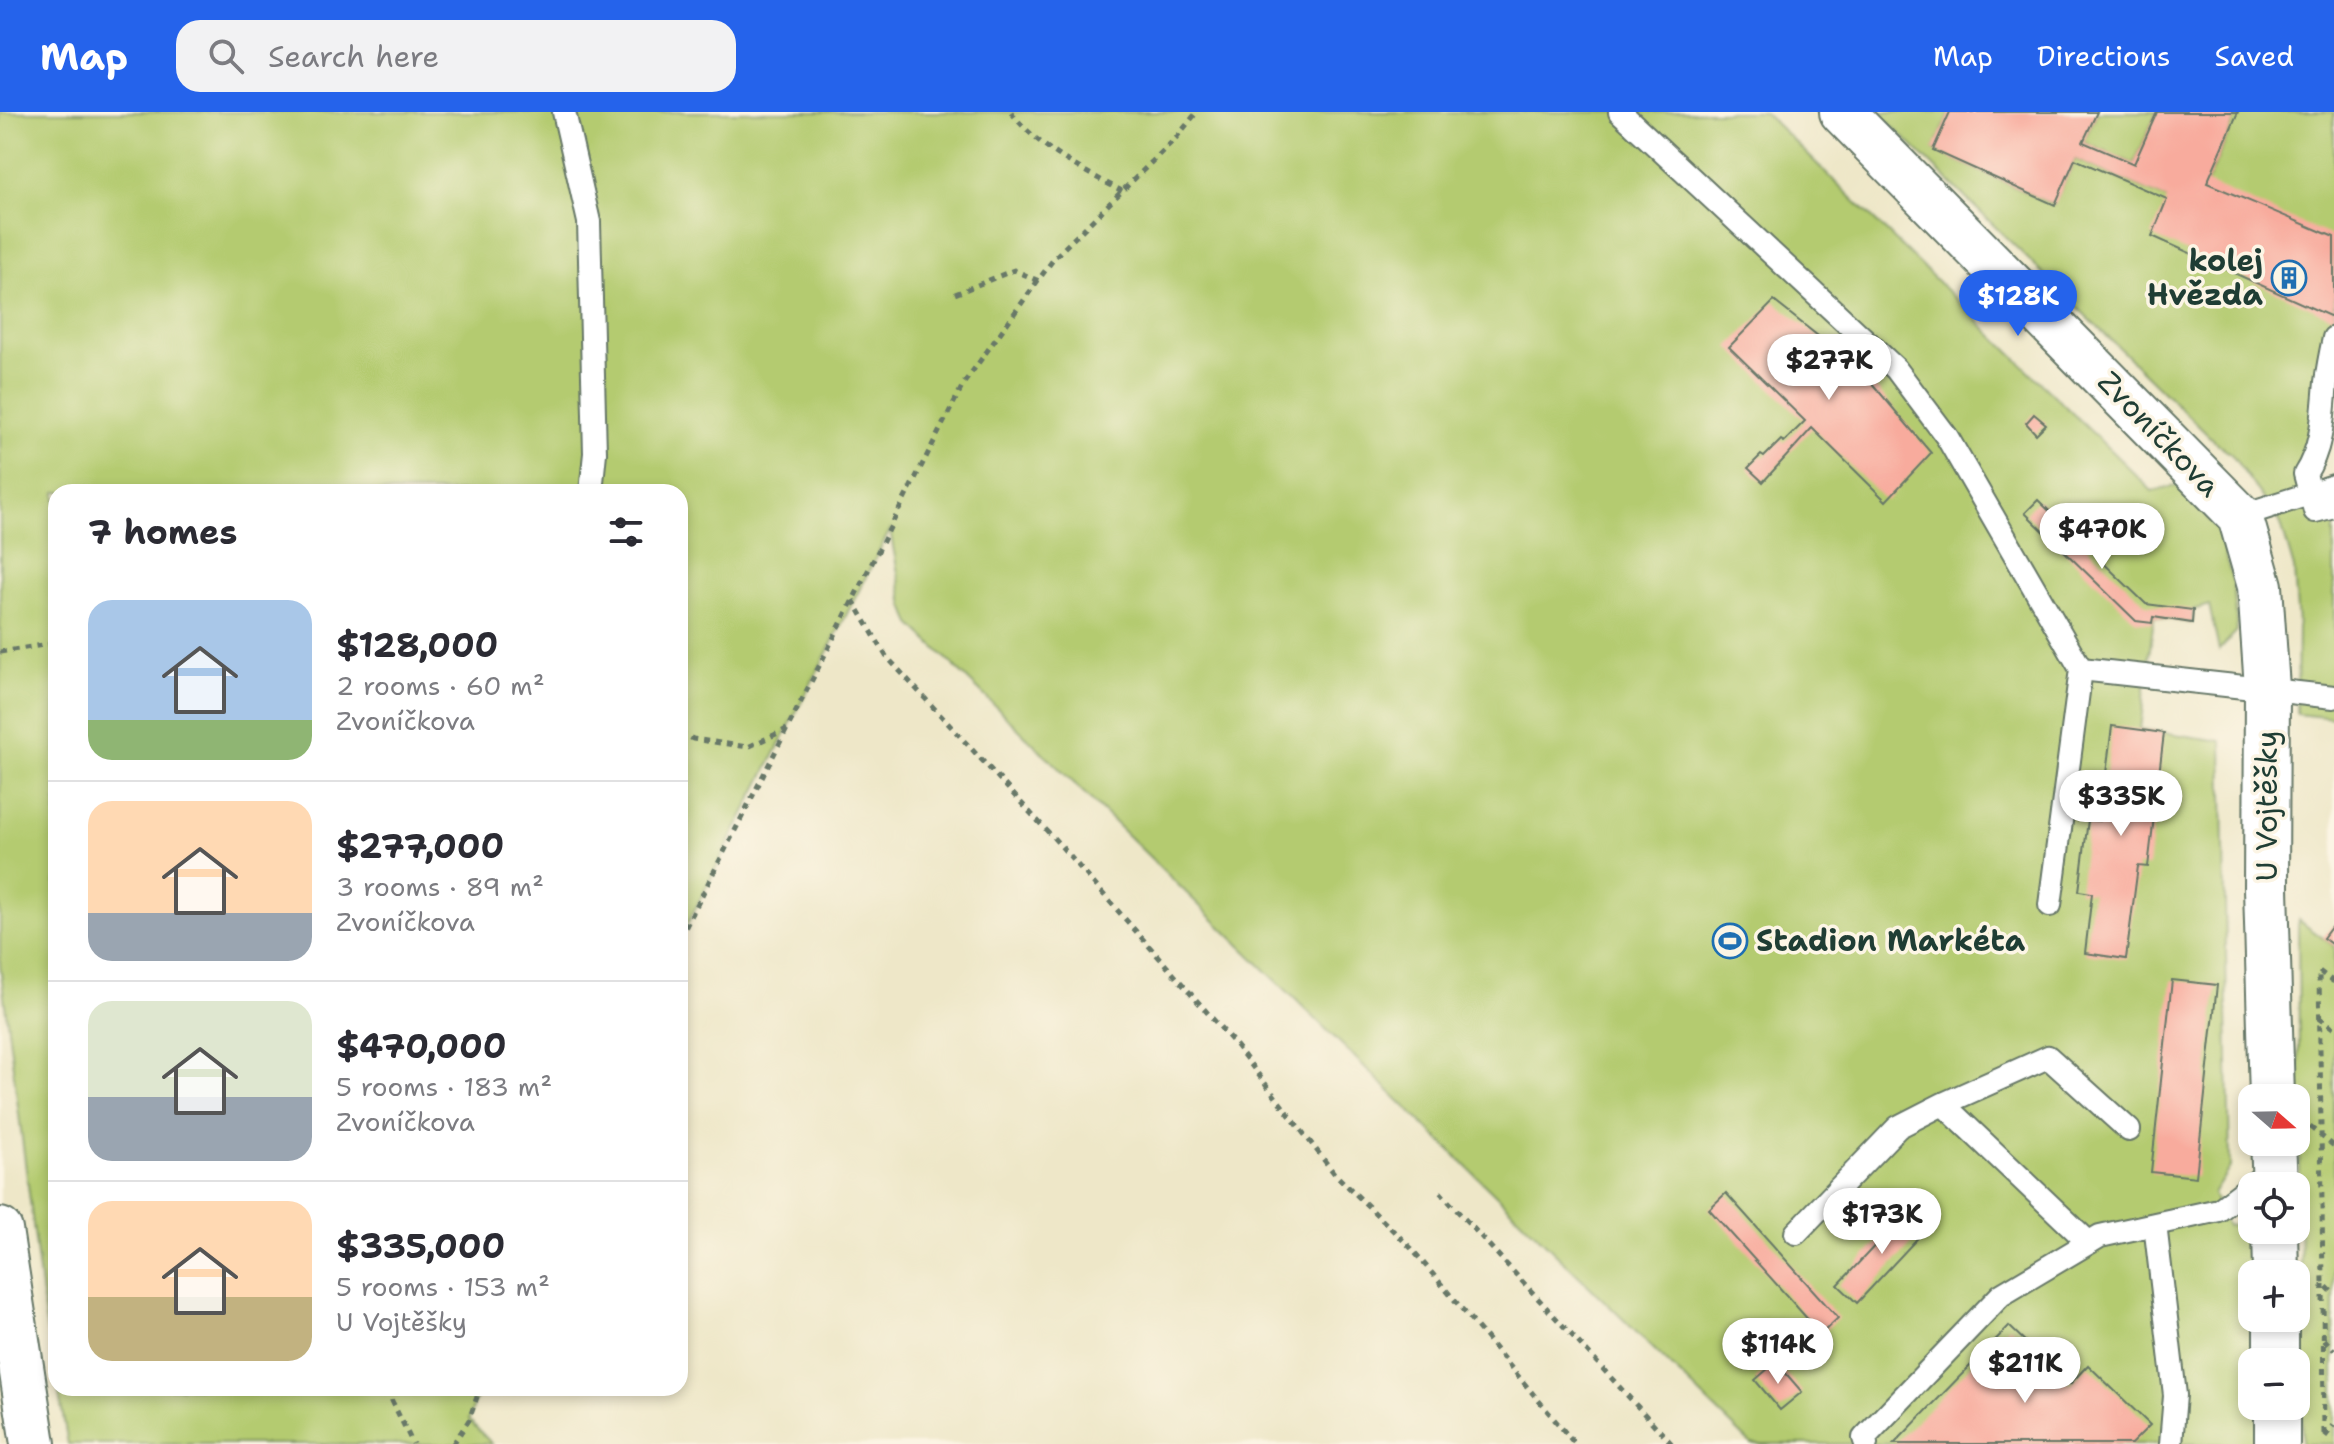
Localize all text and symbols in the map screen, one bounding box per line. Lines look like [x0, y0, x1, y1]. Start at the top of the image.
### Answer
search box [176, 20, 736, 92]
text: Map [40, 31, 128, 82]
icon: search [204, 34, 248, 78]
text: Search here [268, 36, 439, 77]
text: Map [1933, 37, 1993, 75]
text: Directions [2037, 37, 2171, 75]
text: Saved [2215, 37, 2294, 75]
place label: kolej Hvězda [2147, 240, 2264, 315]
building icon: kolej Hvězda [2270, 259, 2308, 297]
pin: $128K [1962, 270, 2074, 338]
text: $128K [1977, 278, 2059, 313]
pin: $277K [1773, 334, 1885, 402]
text: $277K [1785, 342, 1873, 377]
street label: Zvoníčkova [2089, 362, 2230, 506]
pin: $470K [2046, 503, 2158, 571]
text: 7 homes [88, 509, 237, 555]
icon: filters [604, 510, 648, 554]
text: $470K [2058, 511, 2146, 546]
text: $128,000 [336, 622, 498, 668]
icon: home [152, 632, 248, 728]
text: 2 rooms · 60 m² [336, 668, 545, 703]
text: Zvoníčkova [336, 703, 475, 738]
street label: U Vojtěšky [2246, 730, 2287, 882]
pin: $335K [2065, 770, 2177, 838]
text: $335K [2077, 778, 2165, 813]
text: $277,000 [336, 823, 504, 869]
icon: home [152, 833, 248, 929]
text: 3 rooms · 89 m² [336, 869, 544, 904]
text: Zvoníčkova [336, 904, 475, 939]
place label: Stadion Markéta [1756, 920, 2026, 961]
sports icon: Stadion Markéta [1711, 922, 1749, 960]
text: $470,000 [336, 1023, 507, 1069]
icon: home [152, 1033, 248, 1129]
text: 5 rooms · 183 m² [336, 1069, 552, 1104]
north arrow [2238, 1084, 2310, 1156]
map controls [2238, 1084, 2310, 1420]
text: Zvoníčkova [336, 1104, 475, 1139]
button: locate [2238, 1172, 2310, 1244]
pin: $173K [1826, 1188, 1938, 1256]
text: $173K [1841, 1196, 1923, 1231]
text: $335,000 [336, 1223, 505, 1269]
icon: home [152, 1233, 248, 1329]
button: + [2238, 1260, 2310, 1332]
text: 5 rooms · 153 m² [336, 1269, 550, 1304]
text: U Vojtěšky [336, 1304, 467, 1339]
pin: $114K [1722, 1318, 1834, 1386]
text: $114K [1740, 1326, 1816, 1361]
pin: $211K [1969, 1337, 2081, 1405]
text: $211K [1987, 1345, 2063, 1380]
button: − [2238, 1348, 2310, 1420]

